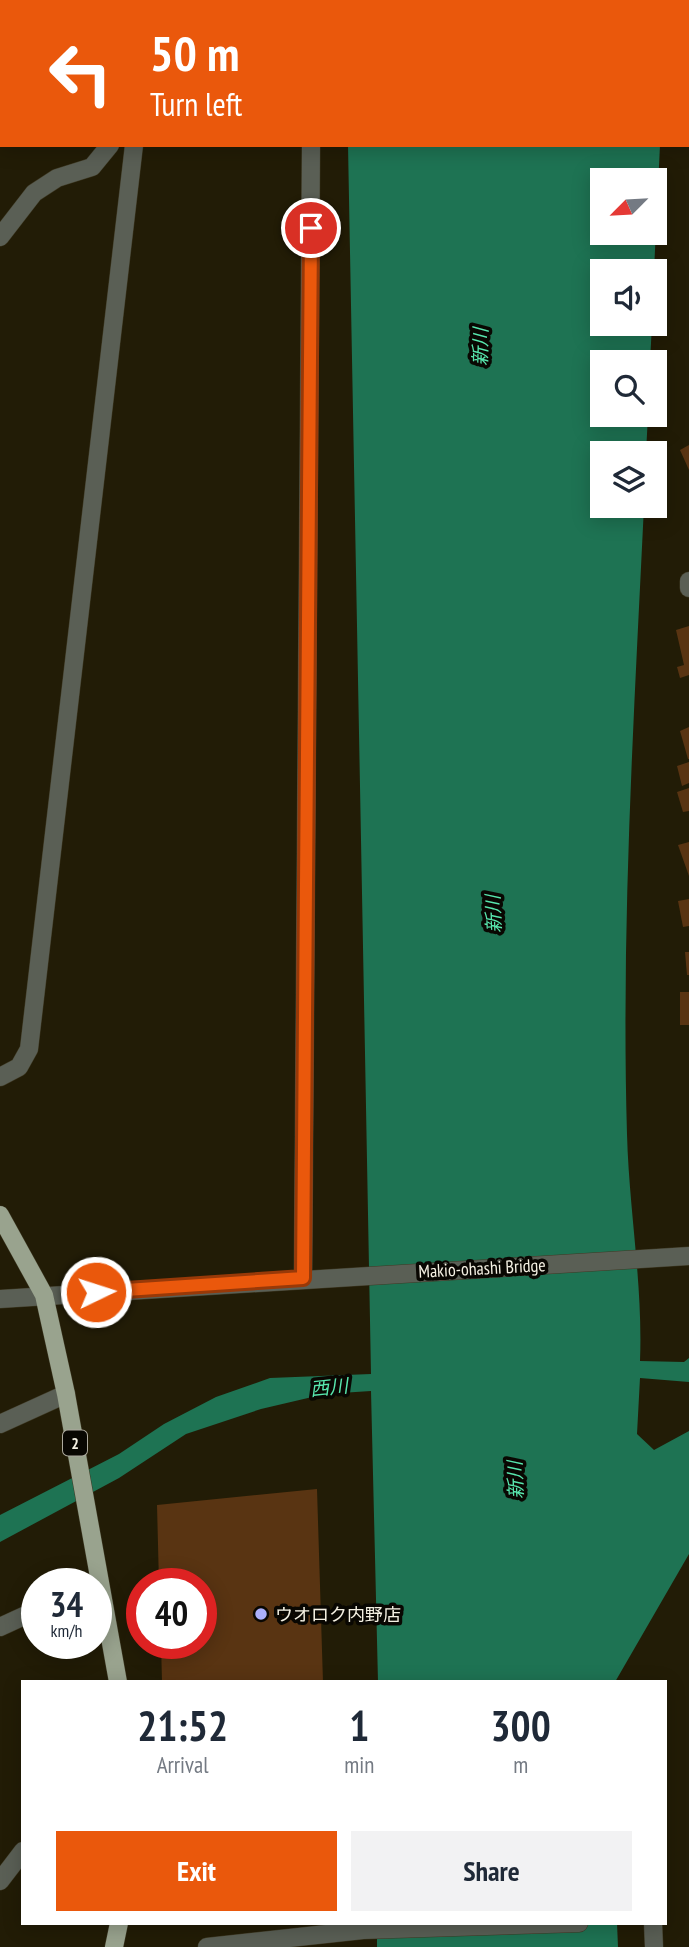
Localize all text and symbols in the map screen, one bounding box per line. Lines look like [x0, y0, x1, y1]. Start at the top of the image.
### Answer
text: 50 m [150, 21, 239, 85]
icon: left [35, 28, 126, 119]
text: Turn left [150, 83, 242, 125]
north arrow [590, 168, 667, 245]
map controls [590, 168, 667, 518]
pin [281, 198, 341, 258]
icon: arrive [292, 209, 330, 247]
button: sound [590, 259, 667, 336]
water label: 新川 [468, 326, 492, 366]
button: search [590, 350, 667, 427]
button: layers [590, 441, 667, 518]
water label: 新川 [480, 893, 506, 933]
street label: Makio-ohashi Bridge [418, 1253, 546, 1283]
position arrow [59, 1255, 133, 1329]
water label: 西川 [309, 1373, 351, 1401]
road number: 2 [63, 1430, 87, 1456]
water label: 新川 [502, 1459, 528, 1499]
speed limit sign: 40 [126, 1568, 217, 1659]
text: 34 [50, 1581, 83, 1627]
place label: ウオロク内野店 [275, 1603, 401, 1626]
marker: ウオロク内野店 [253, 1606, 269, 1622]
text: km/h [51, 1619, 82, 1642]
text: 21:52 [137, 1698, 228, 1753]
text: 1 [349, 1698, 369, 1753]
text: 300 [491, 1698, 551, 1753]
text: Arrival [157, 1750, 209, 1779]
text: min [344, 1750, 374, 1779]
text: m [513, 1750, 528, 1779]
button: Exit [56, 1831, 337, 1911]
button: Share [351, 1831, 632, 1911]

